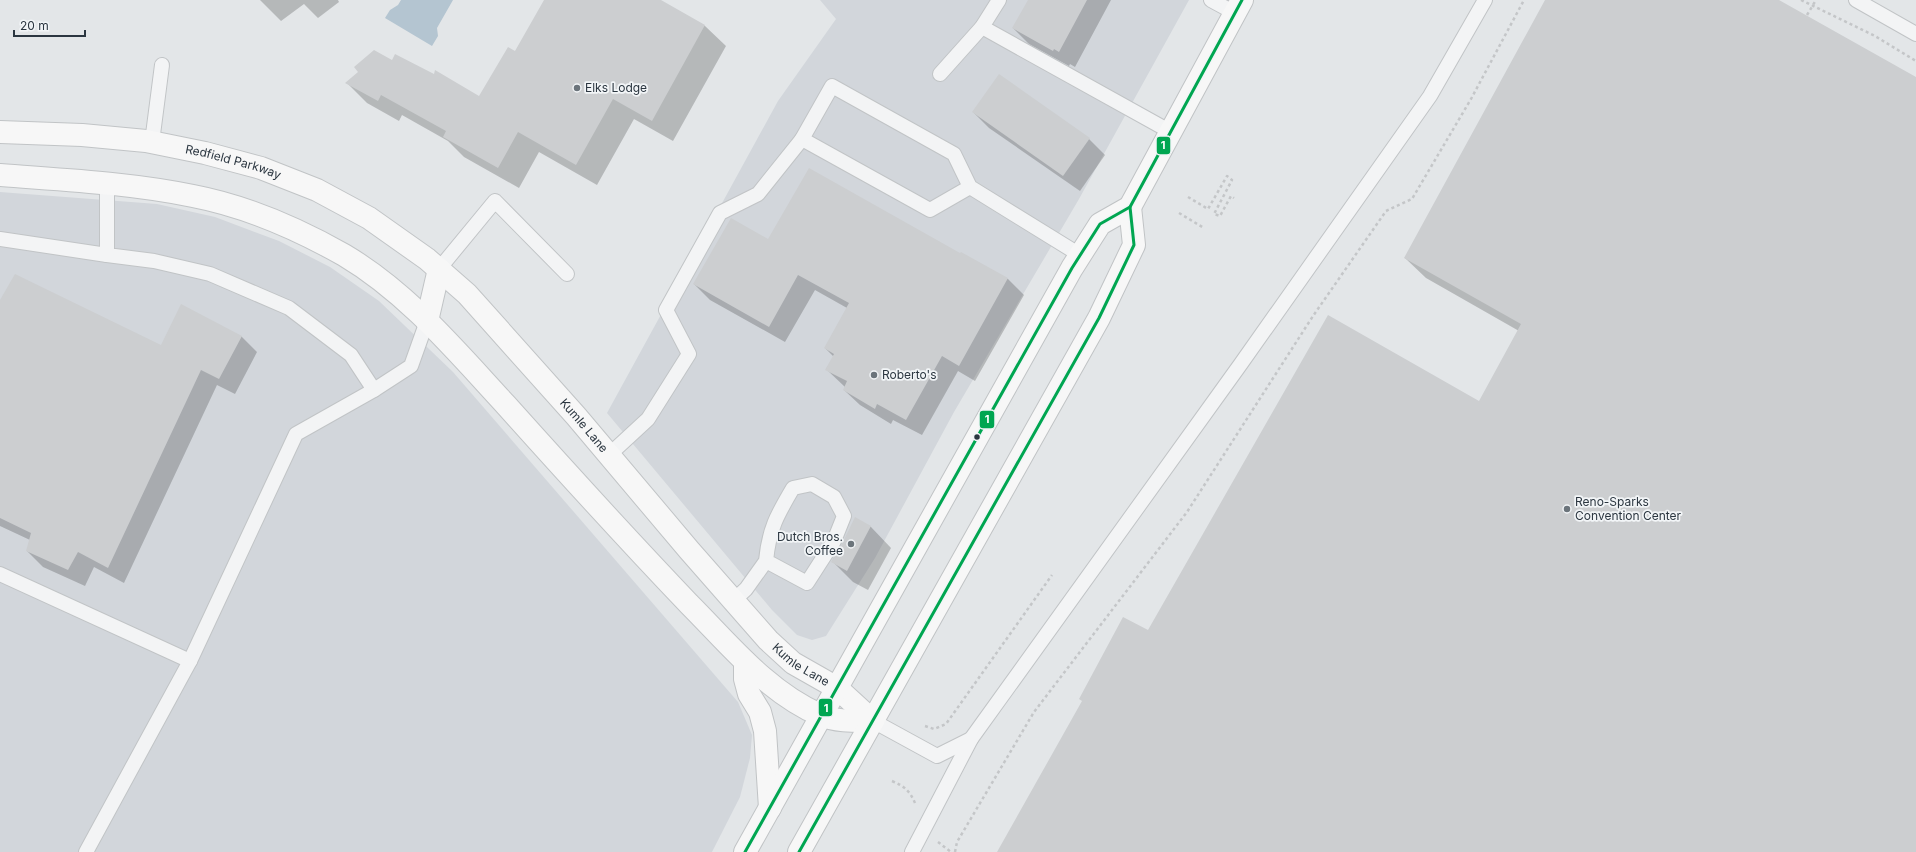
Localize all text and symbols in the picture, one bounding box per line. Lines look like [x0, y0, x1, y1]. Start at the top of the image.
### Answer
scale bar [14, 12, 85, 38]
text: 20 m [20, 18, 49, 33]
place label: Elks Lodge [585, 80, 647, 95]
marker: Elks Lodge [572, 83, 582, 93]
line badge: 1 [1156, 136, 1171, 155]
text: 1 [1161, 138, 1166, 152]
street label: Redfield Parkway [184, 141, 284, 182]
place label: Roberto's [882, 367, 937, 382]
marker: Roberto's [869, 370, 879, 380]
street label: Kumle Lane [557, 395, 612, 455]
line badge: 1 [979, 410, 995, 429]
text: 1 [985, 412, 990, 426]
unlabelled marker [972, 432, 982, 442]
place label: Reno-Sparks Convention Center [1575, 494, 1682, 523]
marker: Reno-Sparks Convention Center [1562, 504, 1572, 514]
place label: Dutch Bros. Coffee [777, 529, 843, 558]
marker: Dutch Bros. Coffee [846, 539, 856, 549]
street label: Kumle Lane [769, 640, 832, 689]
line badge: 1 [818, 698, 833, 717]
text: 1 [824, 701, 829, 715]

